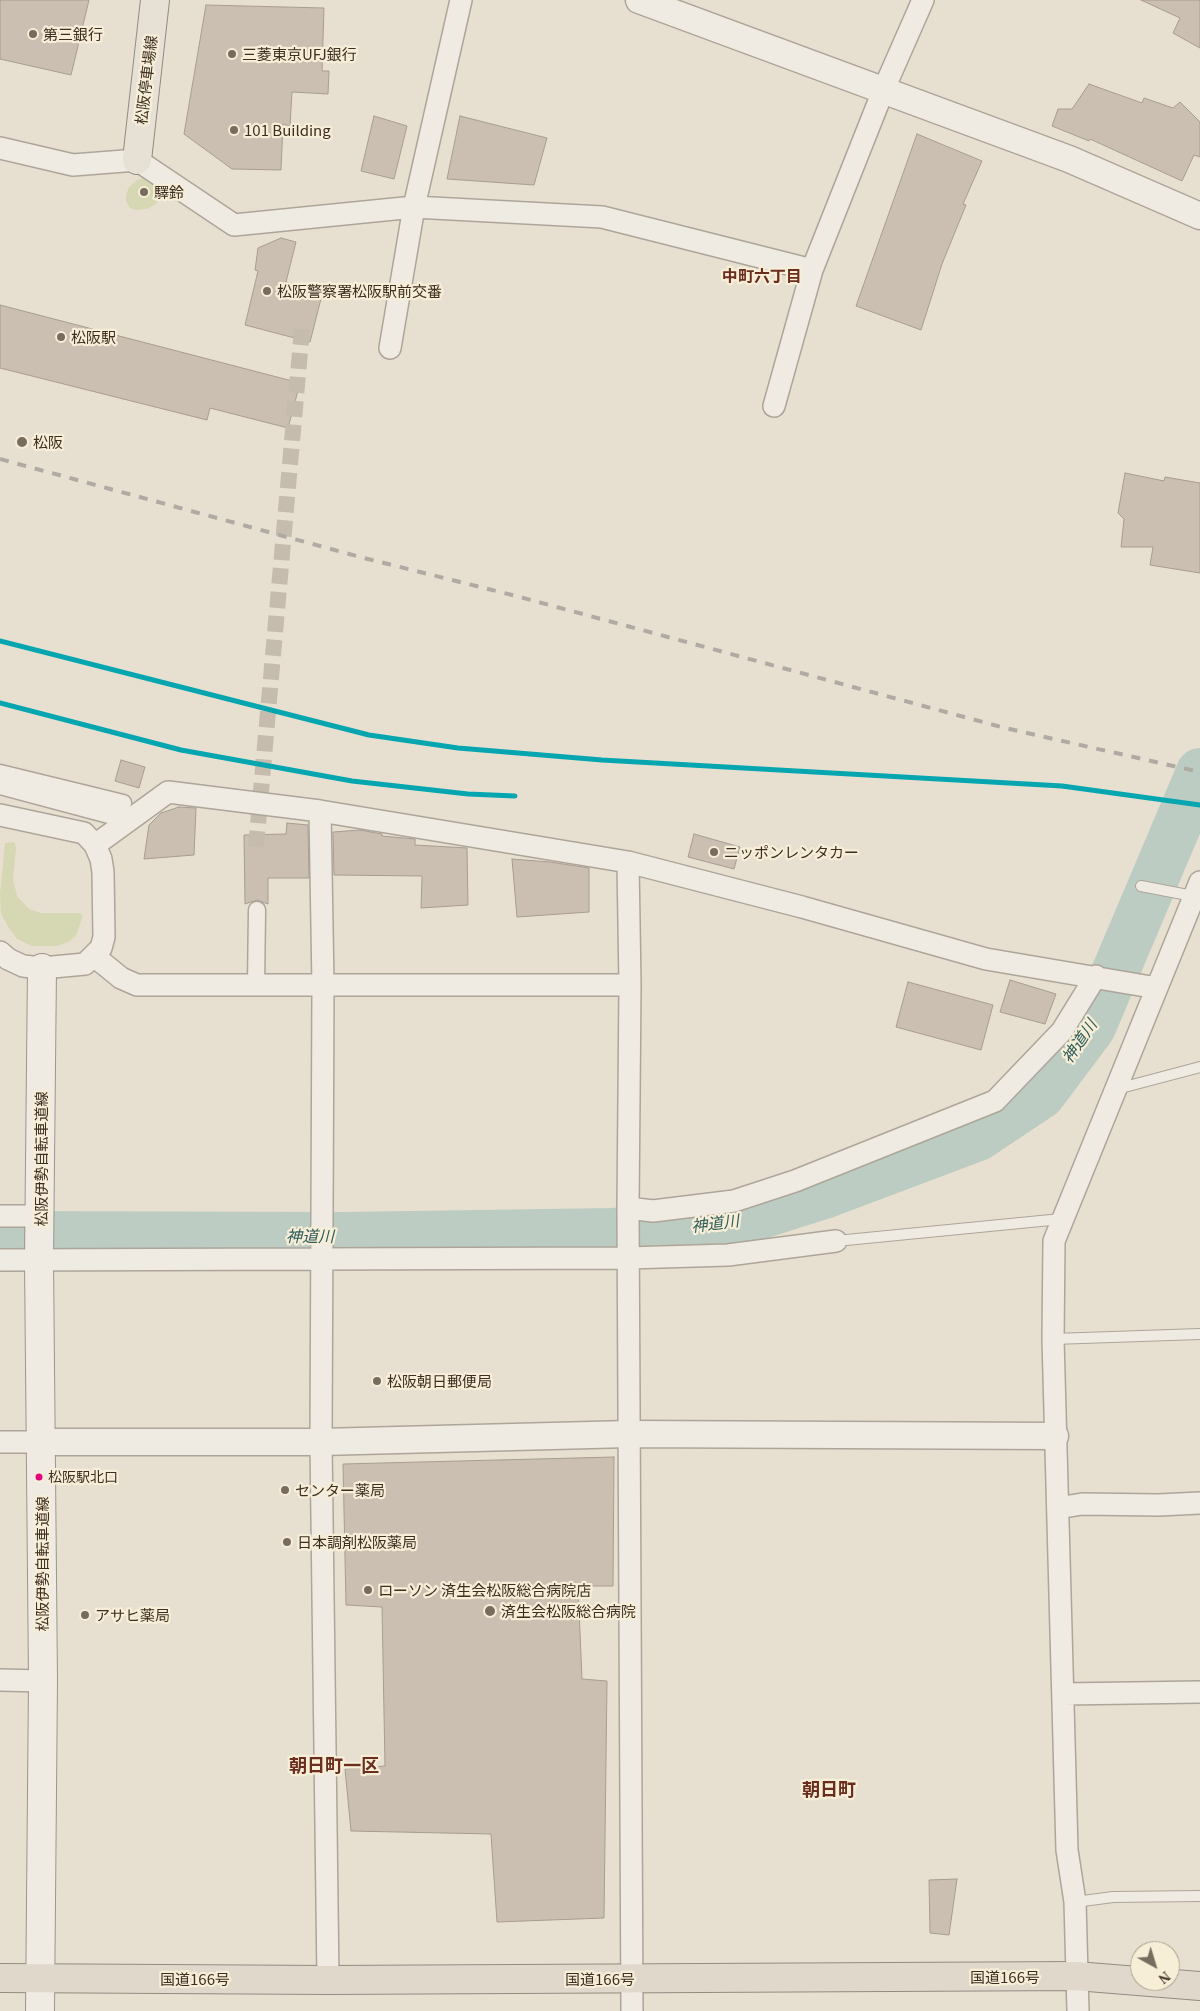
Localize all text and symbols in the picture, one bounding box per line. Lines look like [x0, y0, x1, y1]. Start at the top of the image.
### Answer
place label: 第三銀行 [43, 25, 103, 43]
marker: 第三銀行 [27, 28, 39, 40]
street label: 松阪停車場線 [132, 34, 160, 126]
place label: 三菱東京UFJ銀行 [242, 45, 357, 63]
marker: 三菱東京UFJ銀行 [226, 48, 238, 60]
place label: 101 Building [244, 121, 331, 139]
marker: 101 Building [228, 124, 240, 136]
place label: 驛鈴 [154, 183, 184, 201]
marker: 驛鈴 [138, 186, 150, 198]
district label: 中町六丁目 [722, 266, 802, 286]
place label: 松阪警察署松阪駅前交番 [277, 282, 442, 300]
marker: 松阪警察署松阪駅前交番 [261, 285, 273, 297]
place label: 松阪駅 [71, 328, 116, 346]
marker: 松阪駅 [55, 331, 67, 343]
place label: 松阪 [33, 433, 63, 451]
marker: 松阪 [15, 435, 29, 449]
place label: ニッポンレンタカー [724, 843, 859, 861]
marker: ニッポンレンタカー [708, 846, 720, 858]
water label: 神道川 [1058, 1016, 1100, 1066]
street label: 松阪伊勢自転車道線 [32, 1092, 50, 1226]
water label: 神道川 [690, 1211, 740, 1235]
water label: 神道川 [286, 1226, 334, 1246]
place label: 松阪朝日郵便局 [387, 1372, 492, 1390]
marker: 松阪朝日郵便局 [371, 1375, 383, 1387]
place label: 松阪駅北口 [48, 1469, 118, 1485]
marker: 松阪駅北口 [34, 1472, 44, 1482]
place label: センター薬局 [295, 1481, 385, 1499]
marker: センター薬局 [279, 1484, 291, 1496]
street label: 松阪伊勢自転車道線 [33, 1497, 51, 1631]
place label: 日本調剤松阪薬局 [297, 1533, 417, 1551]
marker: 日本調剤松阪薬局 [281, 1536, 293, 1548]
place label: ローソン 済生会松阪総合病院店 [378, 1581, 591, 1599]
marker: ローソン 済生会松阪総合病院店 [362, 1584, 374, 1596]
place label: 済生会松阪総合病院 [501, 1602, 636, 1620]
marker: 済生会松阪総合病院 [483, 1604, 497, 1618]
place label: アサヒ薬局 [95, 1606, 170, 1624]
marker: アサヒ薬局 [79, 1609, 91, 1621]
district label: 朝日町一区 [289, 1754, 379, 1776]
district label: 朝日町 [802, 1778, 856, 1800]
north arrow [1130, 1941, 1180, 1991]
street label: 国道166号 [970, 1968, 1040, 1986]
text: N [1155, 1968, 1173, 1986]
street label: 国道166号 [160, 1970, 230, 1988]
street label: 国道166号 [565, 1970, 635, 1988]

